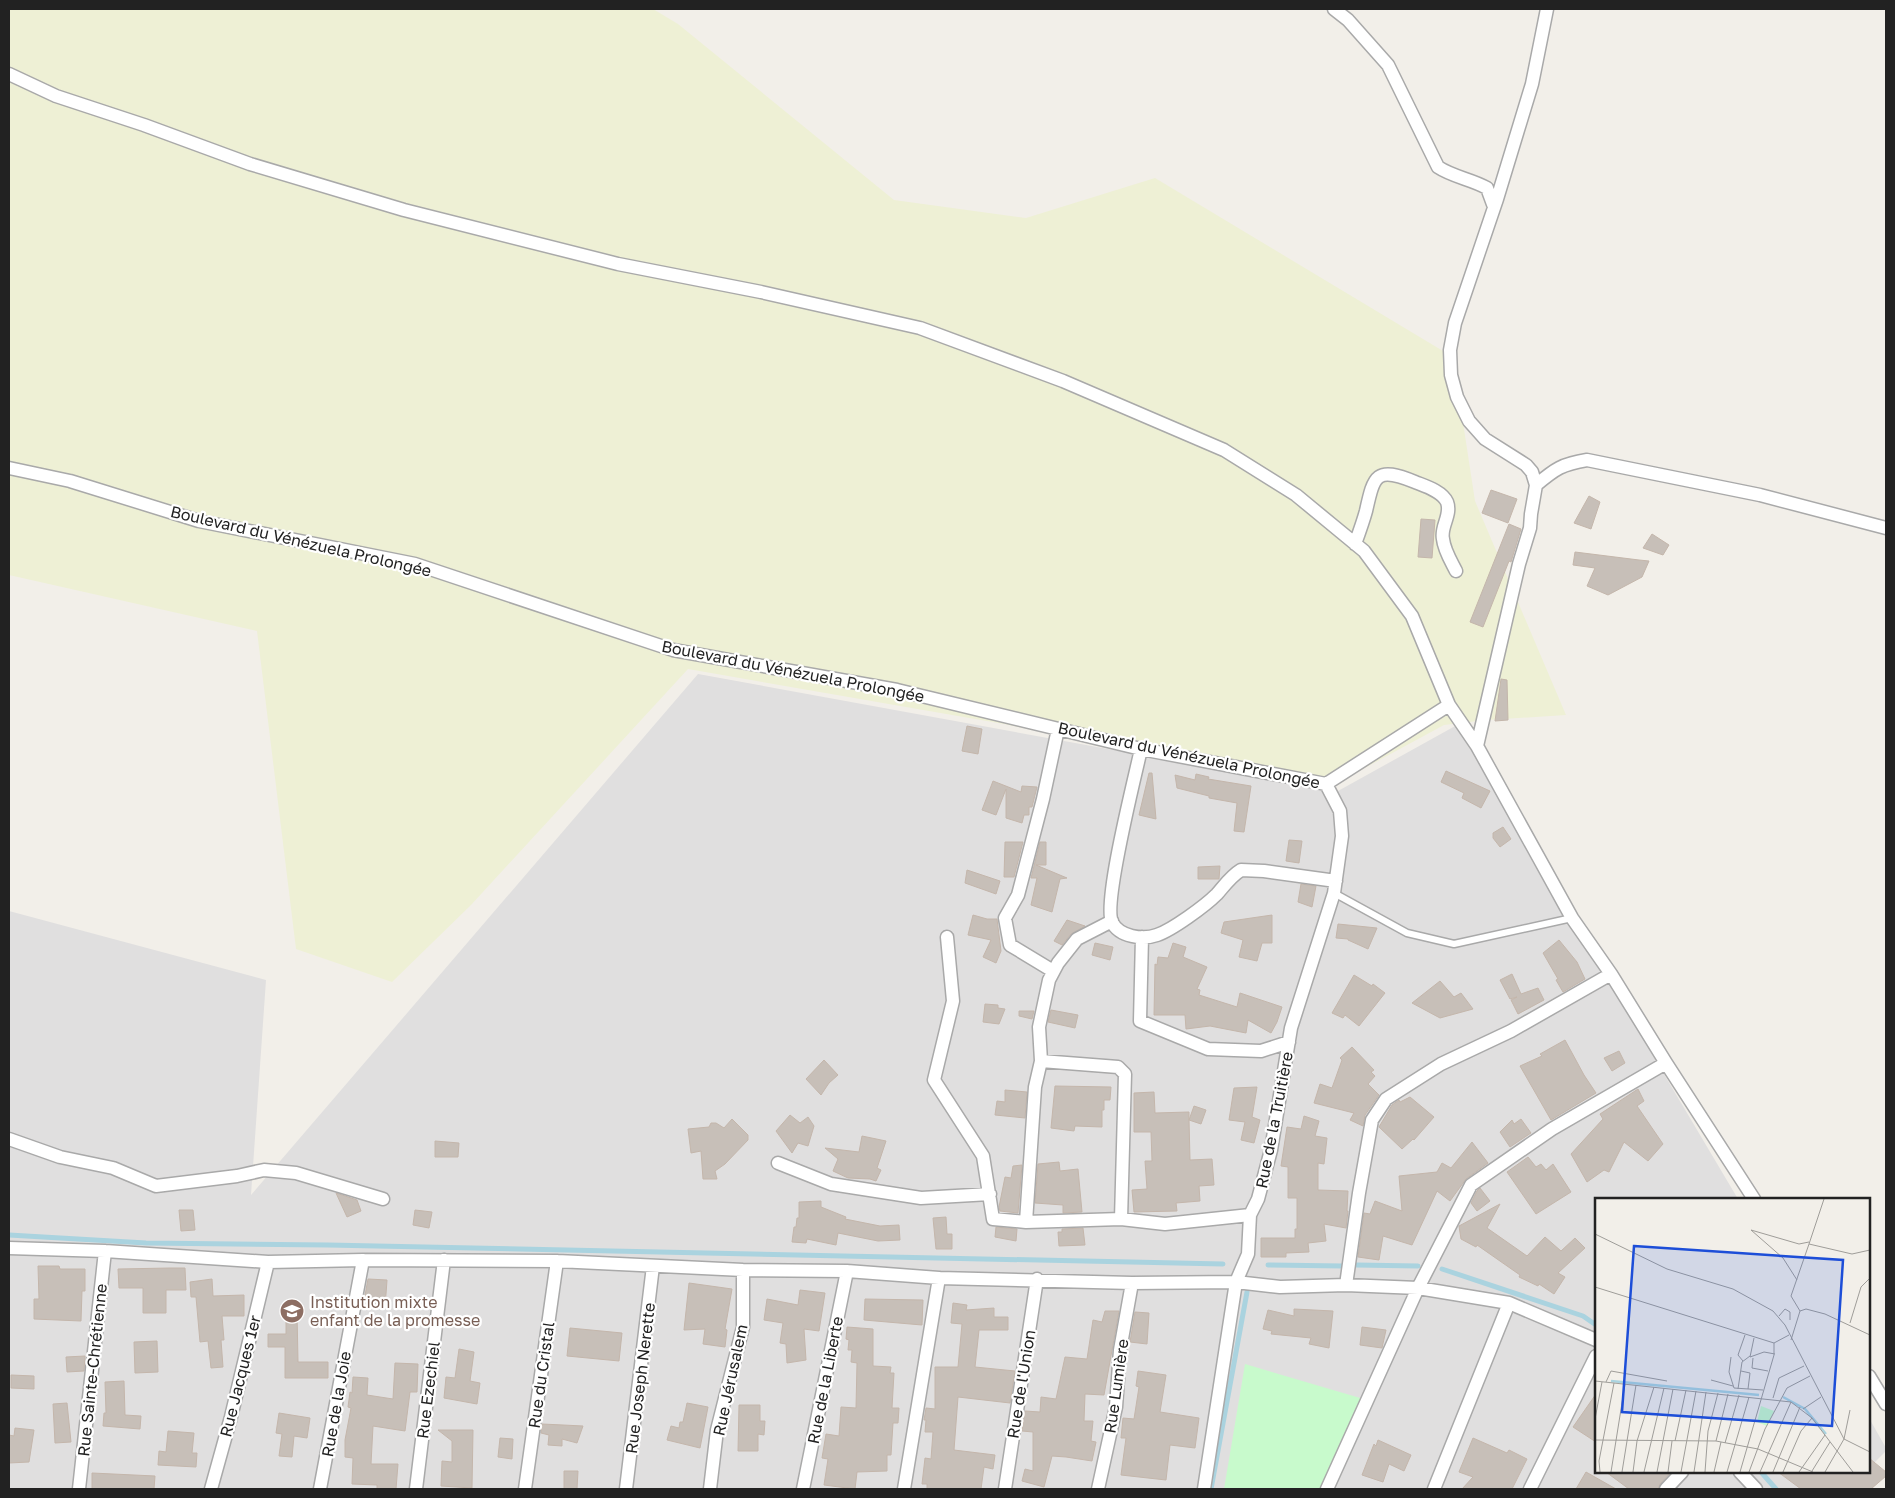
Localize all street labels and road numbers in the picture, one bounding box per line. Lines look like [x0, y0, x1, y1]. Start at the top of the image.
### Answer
street label: Boulevard du Vénézuela Prolongée [169, 501, 433, 581]
street label: Boulevard du Vénézuela Prolongée [660, 636, 926, 706]
street label: Boulevard du Vénézuela Prolongée [1056, 717, 1322, 793]
street label: Rue de la Truitière [1251, 1050, 1297, 1190]
street label: Rue Sainte-Chrétienne [73, 1283, 111, 1457]
street label: Rue Joseph Nerette [621, 1301, 659, 1455]
street label: Rue Jacques 1er [215, 1313, 265, 1439]
street label: Rue de la Liberte [803, 1314, 847, 1446]
street label: Rue du Cristal [524, 1320, 558, 1430]
street label: Rue Jérusalem [708, 1322, 752, 1438]
street label: Rue de l'Union [1003, 1328, 1039, 1440]
street label: Rue Lumière [1099, 1338, 1133, 1434]
street label: Rue Ezechiel [412, 1340, 444, 1440]
street label: Rue de la Joie [317, 1350, 355, 1458]

